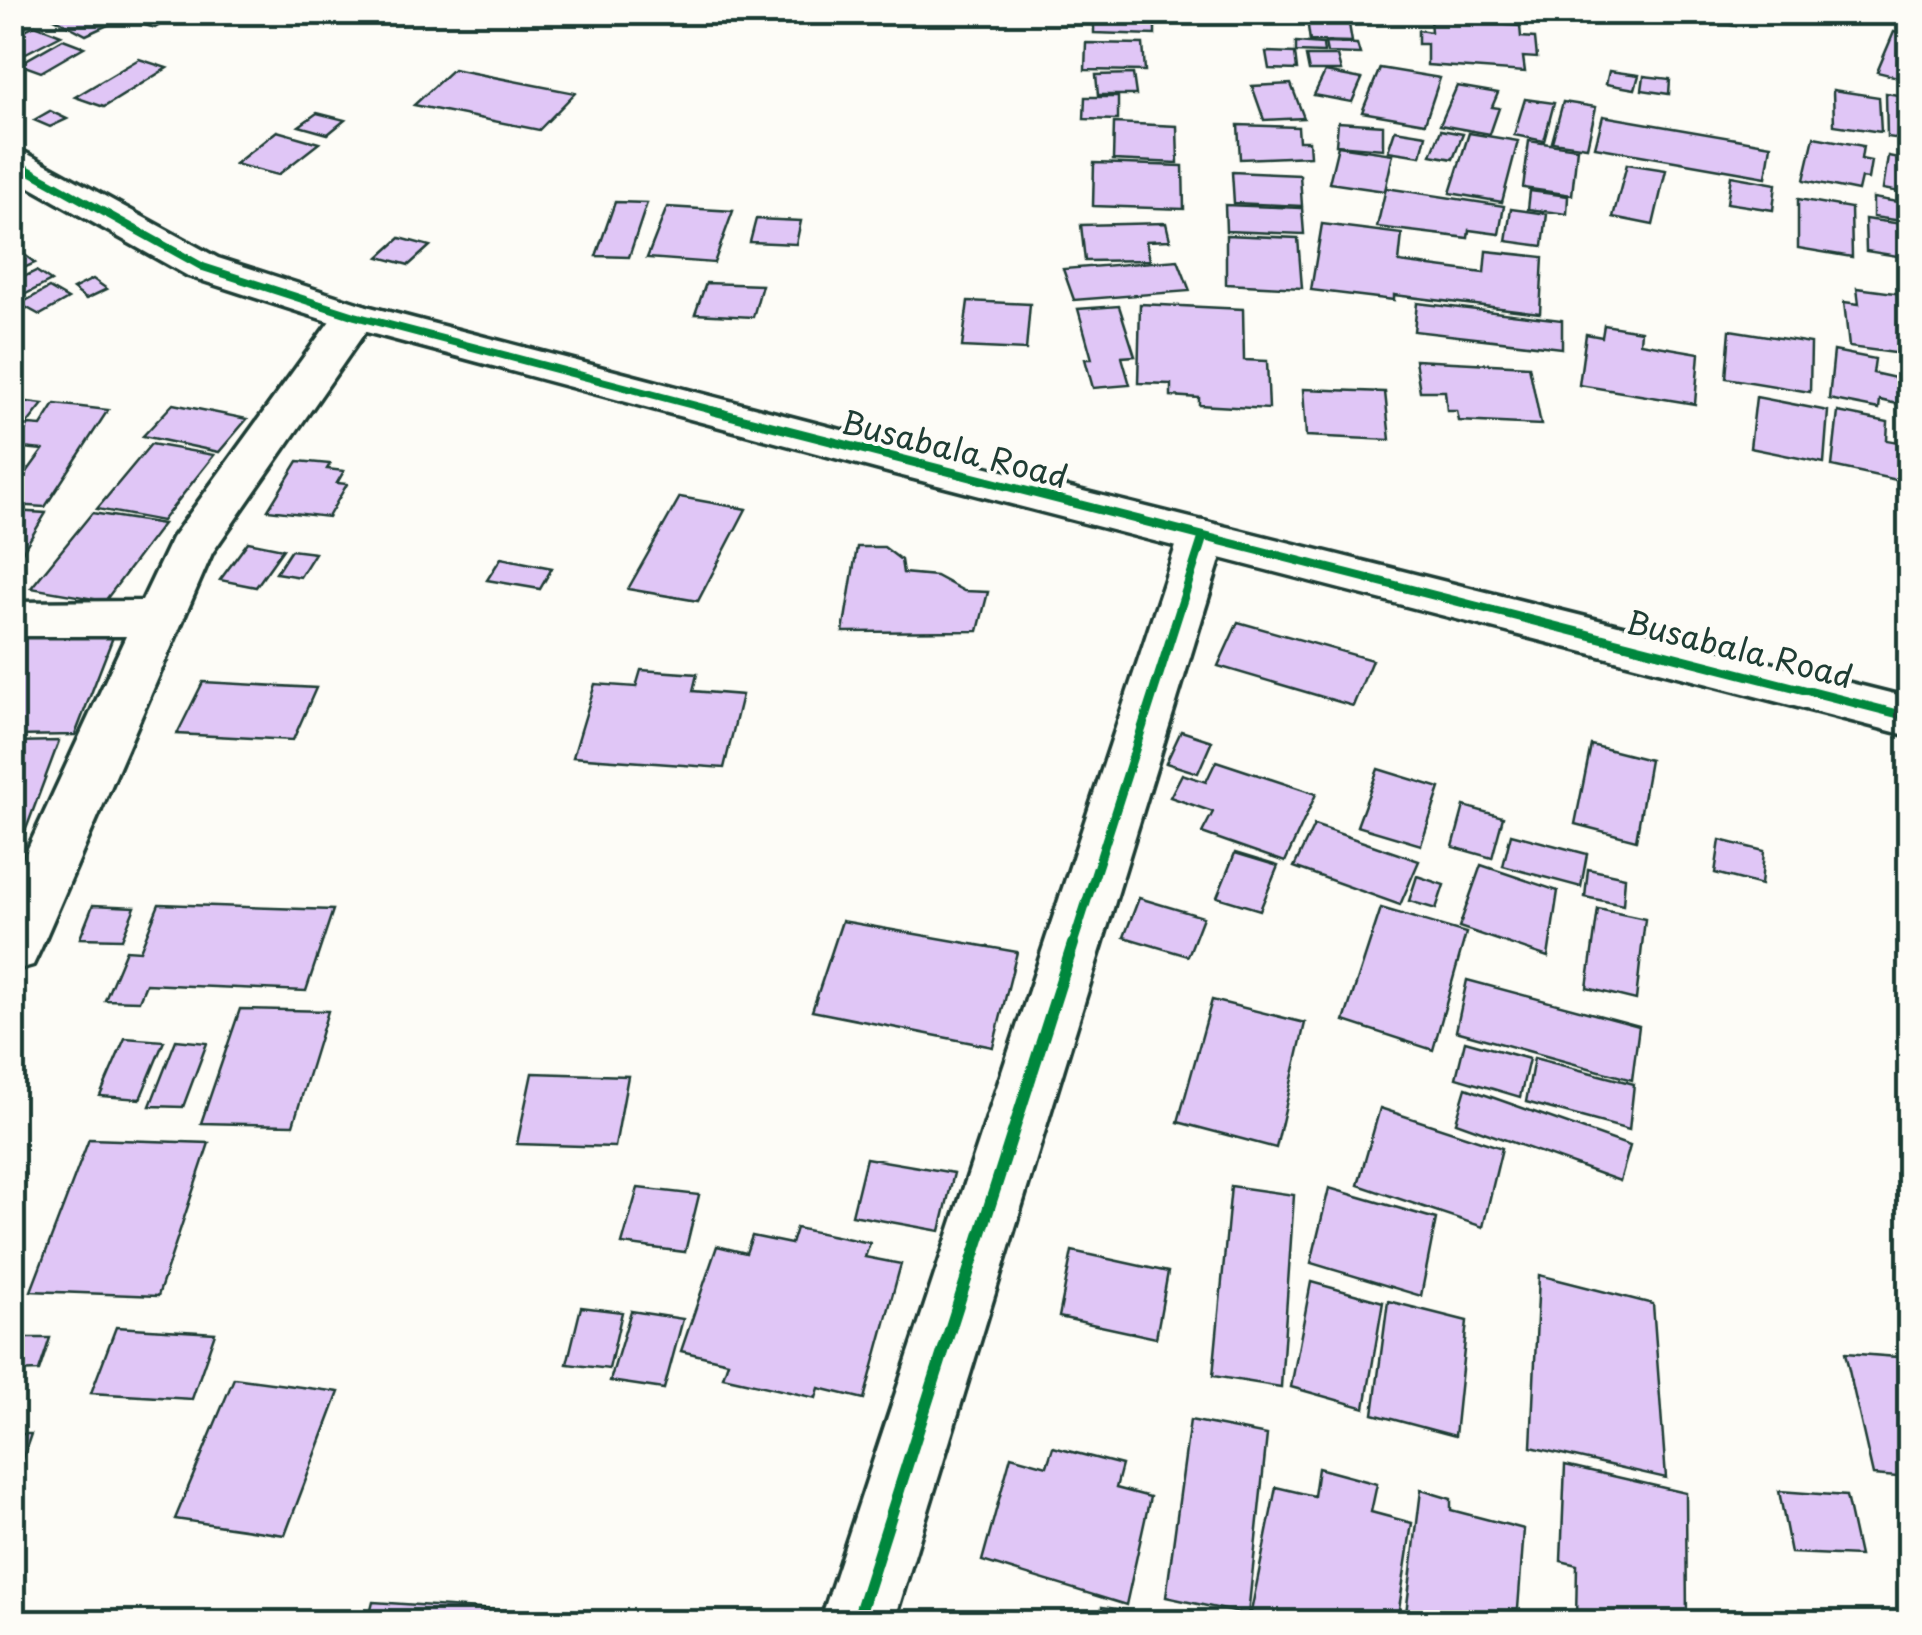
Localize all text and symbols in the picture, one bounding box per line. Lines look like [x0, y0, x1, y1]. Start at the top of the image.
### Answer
street label: Busabala Road [837, 397, 1073, 499]
street label: Busabala Road [1622, 597, 1858, 699]

